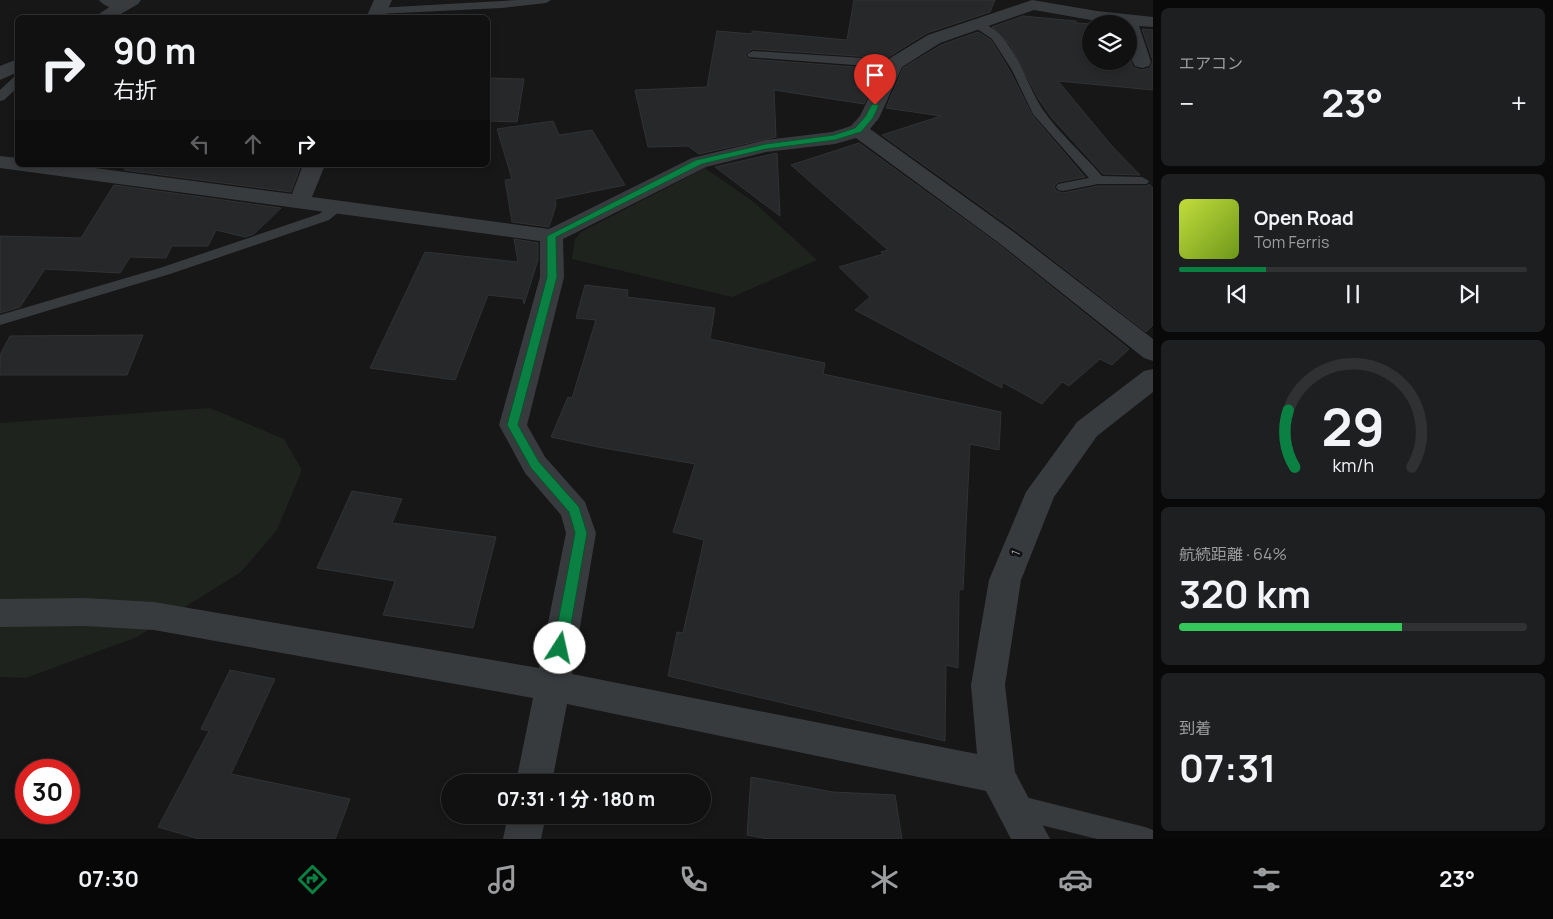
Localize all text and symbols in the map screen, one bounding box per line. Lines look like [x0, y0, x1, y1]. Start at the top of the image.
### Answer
map controls [1082, 15, 1137, 70]
button: layers [1082, 15, 1137, 70]
text: 90 m [113, 27, 196, 75]
icon: right [30, 35, 95, 100]
text: エアコン [1179, 52, 1243, 74]
pin [854, 54, 896, 105]
icon: arrive [861, 61, 889, 89]
text: 右折 [113, 75, 157, 105]
text: 23° [1322, 76, 1383, 128]
text: − [1179, 84, 1194, 122]
text: + [1511, 84, 1527, 122]
icon: left [186, 130, 214, 158]
icon: ahead [239, 130, 267, 158]
icon: right [292, 130, 320, 158]
text: Open Road [1254, 205, 1354, 231]
text: Tom Ferris [1254, 231, 1329, 253]
icon: previous [1223, 280, 1251, 308]
icon: pause [1339, 280, 1367, 308]
icon: next [1455, 280, 1483, 308]
text: 29 [1321, 391, 1385, 462]
text: km/h [1332, 453, 1374, 477]
text: 航続距離 · 64% [1179, 543, 1287, 565]
street label: 1 [1007, 547, 1024, 558]
text: 320 km [1179, 567, 1311, 619]
position arrow [533, 621, 585, 673]
text: 到着 [1179, 717, 1211, 739]
text: 07:31 [1179, 741, 1276, 793]
speed limit sign: 30 [15, 759, 80, 824]
text: 07:31 · 1 分 · 180 m [497, 786, 655, 812]
icon: directions [295, 862, 330, 897]
icon: music [485, 862, 520, 897]
icon: phone [676, 862, 711, 897]
icon: climate [867, 862, 902, 897]
icon: car [1058, 862, 1093, 897]
icon: filters [1249, 862, 1284, 897]
text: 07:30 [78, 864, 139, 894]
text: 23° [1439, 864, 1475, 894]

